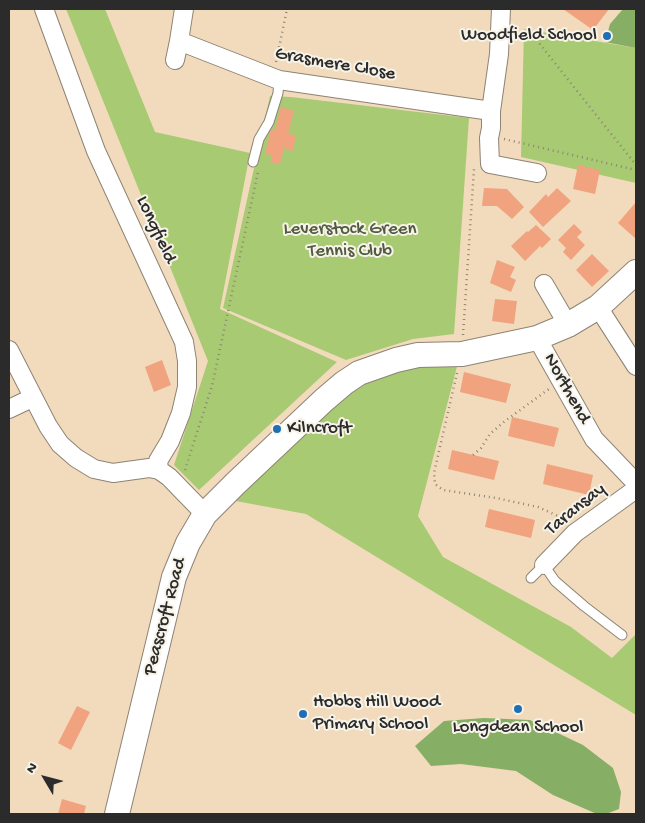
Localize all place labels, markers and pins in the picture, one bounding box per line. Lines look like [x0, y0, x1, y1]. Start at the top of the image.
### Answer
place label: Woodfield School [461, 25, 597, 47]
marker: Woodfield School [601, 30, 613, 42]
place label: Kilncroft [287, 418, 351, 440]
marker: Kilncroft [271, 423, 283, 435]
place label: Hobbs Hill Wood Primary School [313, 692, 440, 736]
marker: Longdean School [512, 703, 524, 715]
marker: Hobbs Hill Wood Primary School [297, 708, 309, 720]
place label: Longdean School [452, 717, 584, 739]

